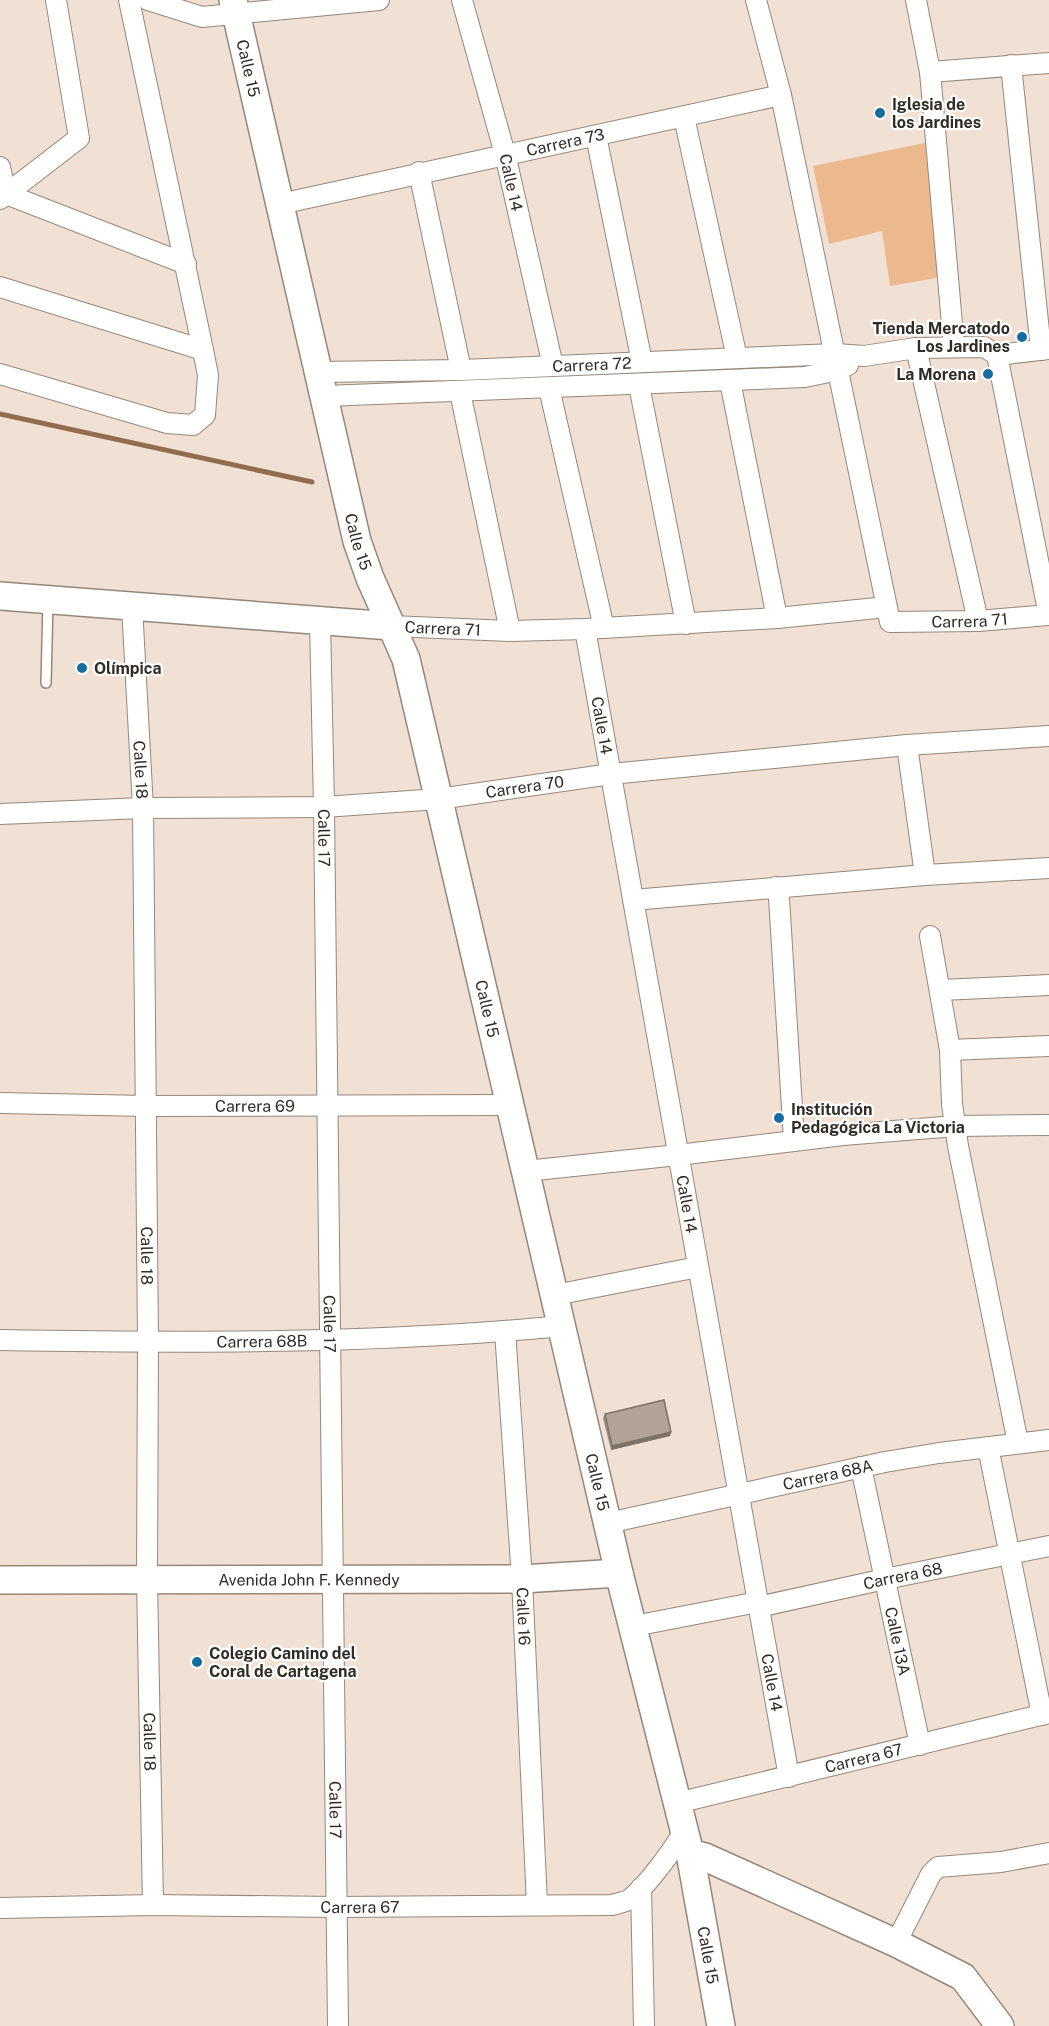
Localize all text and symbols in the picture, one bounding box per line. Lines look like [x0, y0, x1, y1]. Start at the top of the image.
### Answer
street label: Calle 15 [232, 38, 264, 99]
place label: Iglesia de los Jardines [892, 95, 981, 132]
marker: Iglesia de los Jardines [873, 106, 887, 120]
street label: Carrera 73 [525, 125, 606, 160]
street label: Calle 14 [495, 152, 527, 213]
place label: Tienda Mercatodo Los Jardines [872, 319, 1010, 356]
marker: Tienda Mercatodo Los Jardines [1015, 330, 1029, 344]
street label: Carrera 72 [552, 354, 632, 376]
place label: La Morena [896, 365, 976, 384]
marker: La Morena [981, 367, 995, 381]
street label: Calle 15 [341, 511, 376, 573]
street label: Carrera 71 [931, 610, 1009, 632]
street label: Carrera 71 [404, 618, 482, 640]
place label: Olímpica [94, 659, 162, 678]
marker: Olímpica [75, 661, 89, 675]
street label: Calle 14 [587, 695, 616, 756]
street label: Calle 18 [129, 740, 151, 800]
street label: Carrera 70 [484, 772, 565, 802]
street label: Calle 17 [314, 809, 334, 867]
street label: Calle 15 [471, 978, 503, 1039]
street label: Carrera 69 [215, 1097, 295, 1116]
place label: Institución Pedagógica La Victoria [791, 1100, 965, 1137]
marker: Institución Pedagógica La Victoria [772, 1111, 786, 1125]
street label: Calle 14 [672, 1174, 701, 1234]
street label: Calle 18 [137, 1226, 156, 1285]
street label: Calle 17 [320, 1295, 339, 1353]
street label: Carrera 68B [216, 1331, 308, 1352]
street label: Calle 15 [581, 1452, 613, 1513]
street label: Carrera 68A [781, 1456, 875, 1494]
street label: Carrera 68 [861, 1559, 944, 1594]
street label: Avenida John F. Kennedy [218, 1570, 400, 1590]
street label: Calle 16 [512, 1587, 534, 1646]
street label: Calle 13A [881, 1605, 914, 1677]
place label: Colegio Camino del Coral de Cartagena [209, 1644, 357, 1681]
street label: Calle 14 [757, 1652, 786, 1713]
marker: Colegio Camino del Coral de Cartagena [190, 1655, 204, 1669]
street label: Calle 18 [139, 1712, 160, 1771]
street label: Carrera 67 [823, 1740, 904, 1777]
street label: Calle 17 [325, 1781, 345, 1839]
street label: Carrera 67 [320, 1898, 400, 1917]
street label: Calle 15 [693, 1925, 722, 1986]

